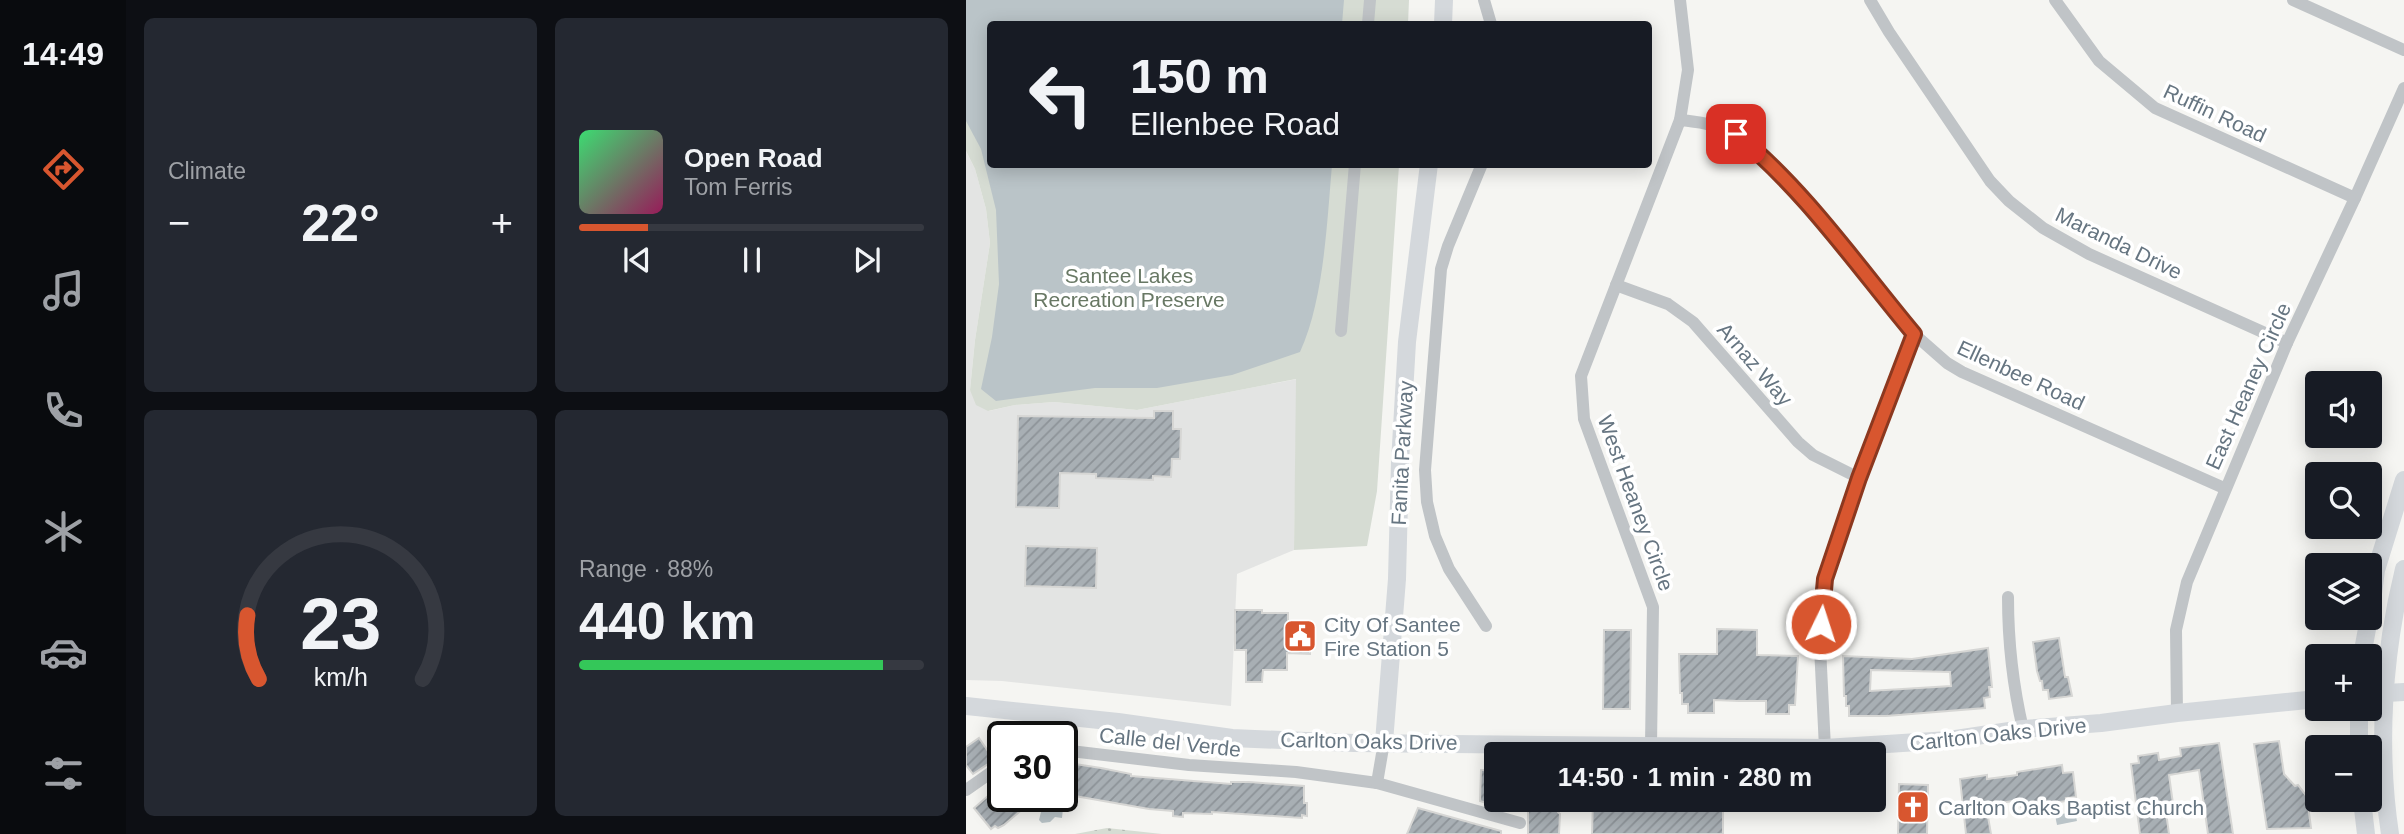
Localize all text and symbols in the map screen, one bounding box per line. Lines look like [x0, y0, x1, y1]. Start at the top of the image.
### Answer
text: 14:49 [22, 36, 104, 72]
icon: left [1015, 49, 1106, 140]
text: 150 m [1130, 49, 1269, 103]
street label: Ruffin Road [2160, 79, 2270, 147]
pin [1706, 104, 1766, 164]
text: Ellenbee Road [1130, 106, 1340, 142]
icon: arrive [1717, 115, 1755, 153]
text: Open Road [684, 143, 823, 173]
icon: directions [39, 145, 88, 194]
text: Climate [168, 158, 246, 184]
text: Tom Ferris [684, 174, 793, 200]
text: 22° [301, 194, 380, 252]
text: − [168, 202, 190, 244]
text: + [491, 202, 513, 244]
street label: Maranda Drive [2052, 202, 2186, 284]
icon: previous [618, 241, 656, 279]
icon: pause [733, 241, 771, 279]
icon: next [848, 241, 886, 279]
park label: Santee Lakes Recreation Preserve [1033, 264, 1225, 311]
icon: music [39, 266, 88, 315]
street label: East Heaney Circle [2201, 299, 2295, 473]
street label: Arnaz Way [1713, 318, 1797, 410]
street label: Ellenbee Road [1954, 335, 2088, 415]
map controls [2305, 371, 2382, 812]
button: sound [2305, 371, 2382, 448]
street label: Fanita Parkway [1387, 380, 1417, 526]
icon: phone [39, 386, 88, 435]
street label: West Heaney Circle [1594, 412, 1678, 594]
button: search [2305, 462, 2382, 539]
icon: climate [39, 507, 88, 556]
button: layers [2305, 553, 2382, 630]
text: Range · 88% [579, 556, 713, 582]
text: 23 [300, 583, 381, 664]
position arrow [1784, 587, 1858, 661]
text: 440 km [579, 592, 755, 650]
place label: City Of Santee Fire Station 5 [1324, 613, 1461, 660]
public building icon: City Of Santee Fire Station 5 [1281, 617, 1319, 655]
icon: car [39, 628, 88, 677]
button: + [2305, 644, 2382, 721]
text: km/h [313, 663, 368, 691]
street label: Carlton Oaks Drive [1909, 713, 2087, 755]
speed limit sign: 30 [987, 721, 1078, 812]
street label: Calle del Verde [1098, 723, 1242, 761]
street label: Carlton Oaks Drive [1280, 728, 1458, 754]
button: − [2305, 735, 2382, 812]
icon: filters [39, 749, 88, 798]
text: 14:50 · 1 min · 280 m [1558, 762, 1812, 792]
church icon: Carlton Oaks Baptist Church [1894, 788, 1932, 826]
place label: Carlton Oaks Baptist Church [1938, 796, 2204, 819]

